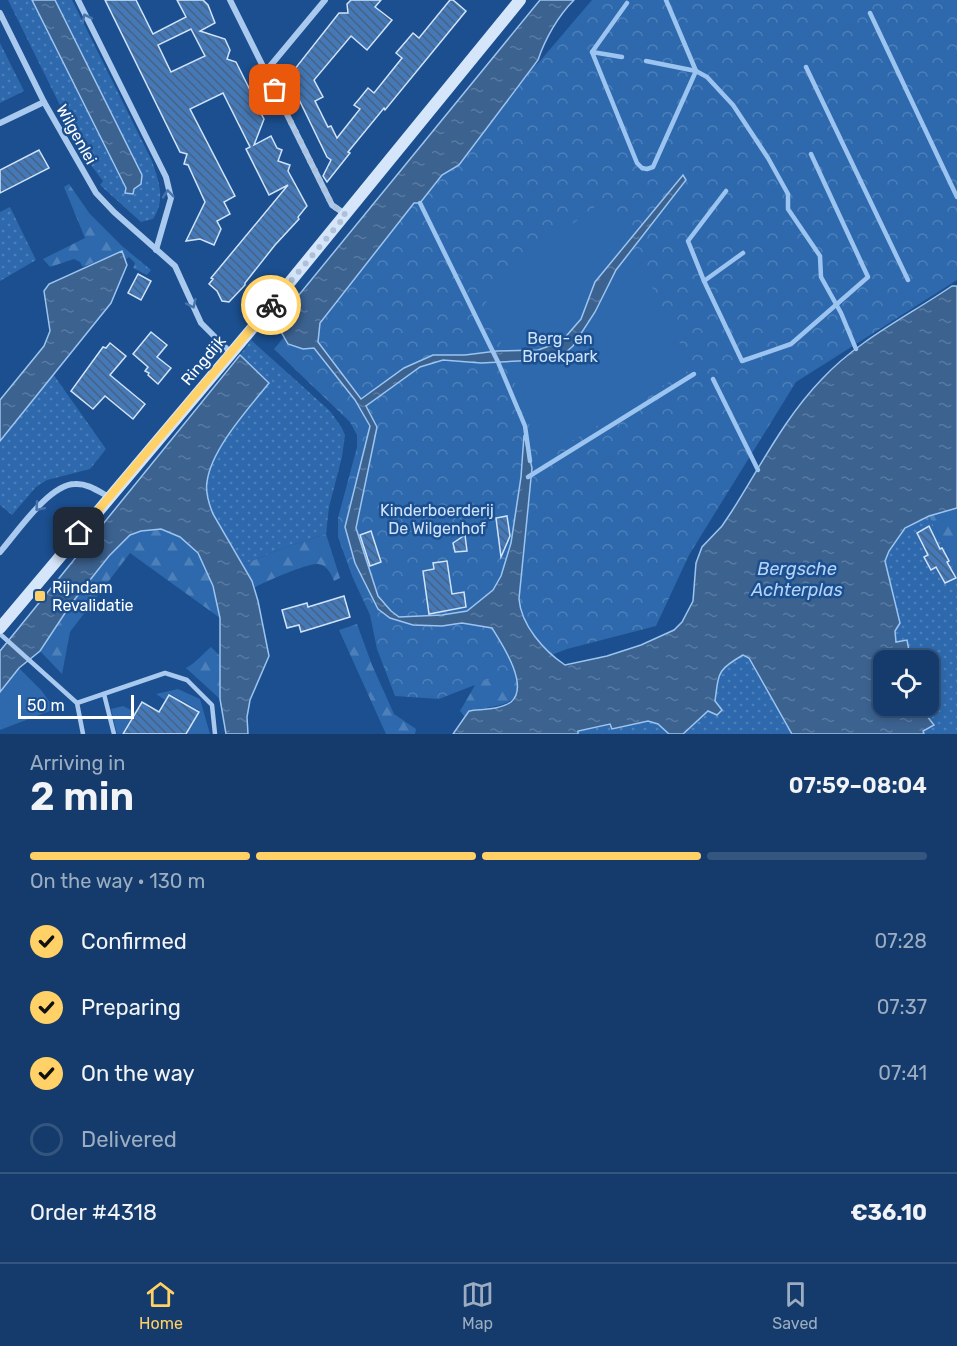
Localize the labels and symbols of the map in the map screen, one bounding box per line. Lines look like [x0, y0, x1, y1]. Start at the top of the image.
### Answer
one-way arrow [82, 13, 94, 24]
pin [249, 64, 300, 115]
street label: Wilgenlei [52, 101, 101, 167]
one-way arrow [162, 189, 175, 198]
courier [241, 275, 301, 335]
one-way arrow [184, 298, 196, 309]
park label: Berg- en Broekpark [522, 329, 599, 366]
street label: Ringdijk [177, 331, 230, 389]
one-way arrow [35, 500, 46, 511]
park label: Kinderboerderij De Wilgenhof [380, 501, 494, 538]
pin [53, 507, 104, 558]
water label: Bergsche Achterplas [750, 558, 843, 601]
place label: Rijndam Revalidatie [52, 578, 134, 615]
marker: Rijndam Revalidatie [33, 589, 47, 603]
scale bar [18, 692, 134, 720]

